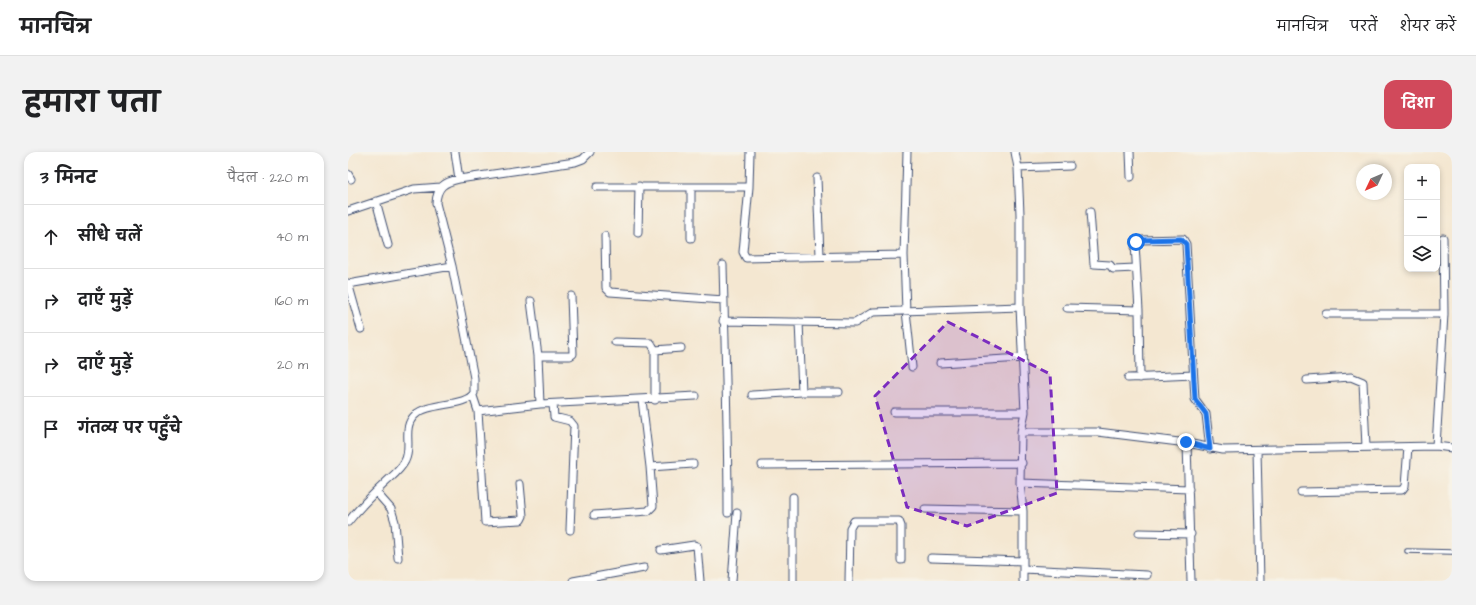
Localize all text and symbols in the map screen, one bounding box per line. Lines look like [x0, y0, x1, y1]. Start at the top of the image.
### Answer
text: मानचित्र [20, 14, 91, 41]
text: मानचित्र [1277, 17, 1328, 37]
text: परतें [1350, 17, 1378, 37]
text: शेयर करें [1400, 17, 1456, 37]
button: दिशा [1384, 80, 1452, 129]
text: हमारा पता [24, 84, 160, 123]
north arrow [1356, 164, 1392, 200]
map controls [1404, 164, 1440, 272]
button: + [1404, 164, 1440, 200]
text: 3 मिनट [40, 166, 97, 190]
text: पैदल · 220 m [227, 169, 308, 187]
button: − [1404, 200, 1440, 236]
icon: ahead [40, 226, 62, 248]
text: सीधे चलें [78, 226, 142, 247]
text: 40 m [276, 228, 308, 246]
route start [1127, 233, 1145, 251]
button: layers [1404, 236, 1440, 272]
icon: right [40, 290, 62, 312]
text: दाएँ मुड़ें [78, 290, 132, 311]
text: 160 m [275, 292, 308, 310]
icon: right [40, 354, 62, 376]
text: दाएँ मुड़ें [78, 354, 132, 375]
text: 20 m [277, 356, 308, 374]
icon: arrive [40, 418, 62, 440]
text: गंतव्य पर पहुँचे [78, 418, 181, 439]
route end [1177, 433, 1195, 451]

